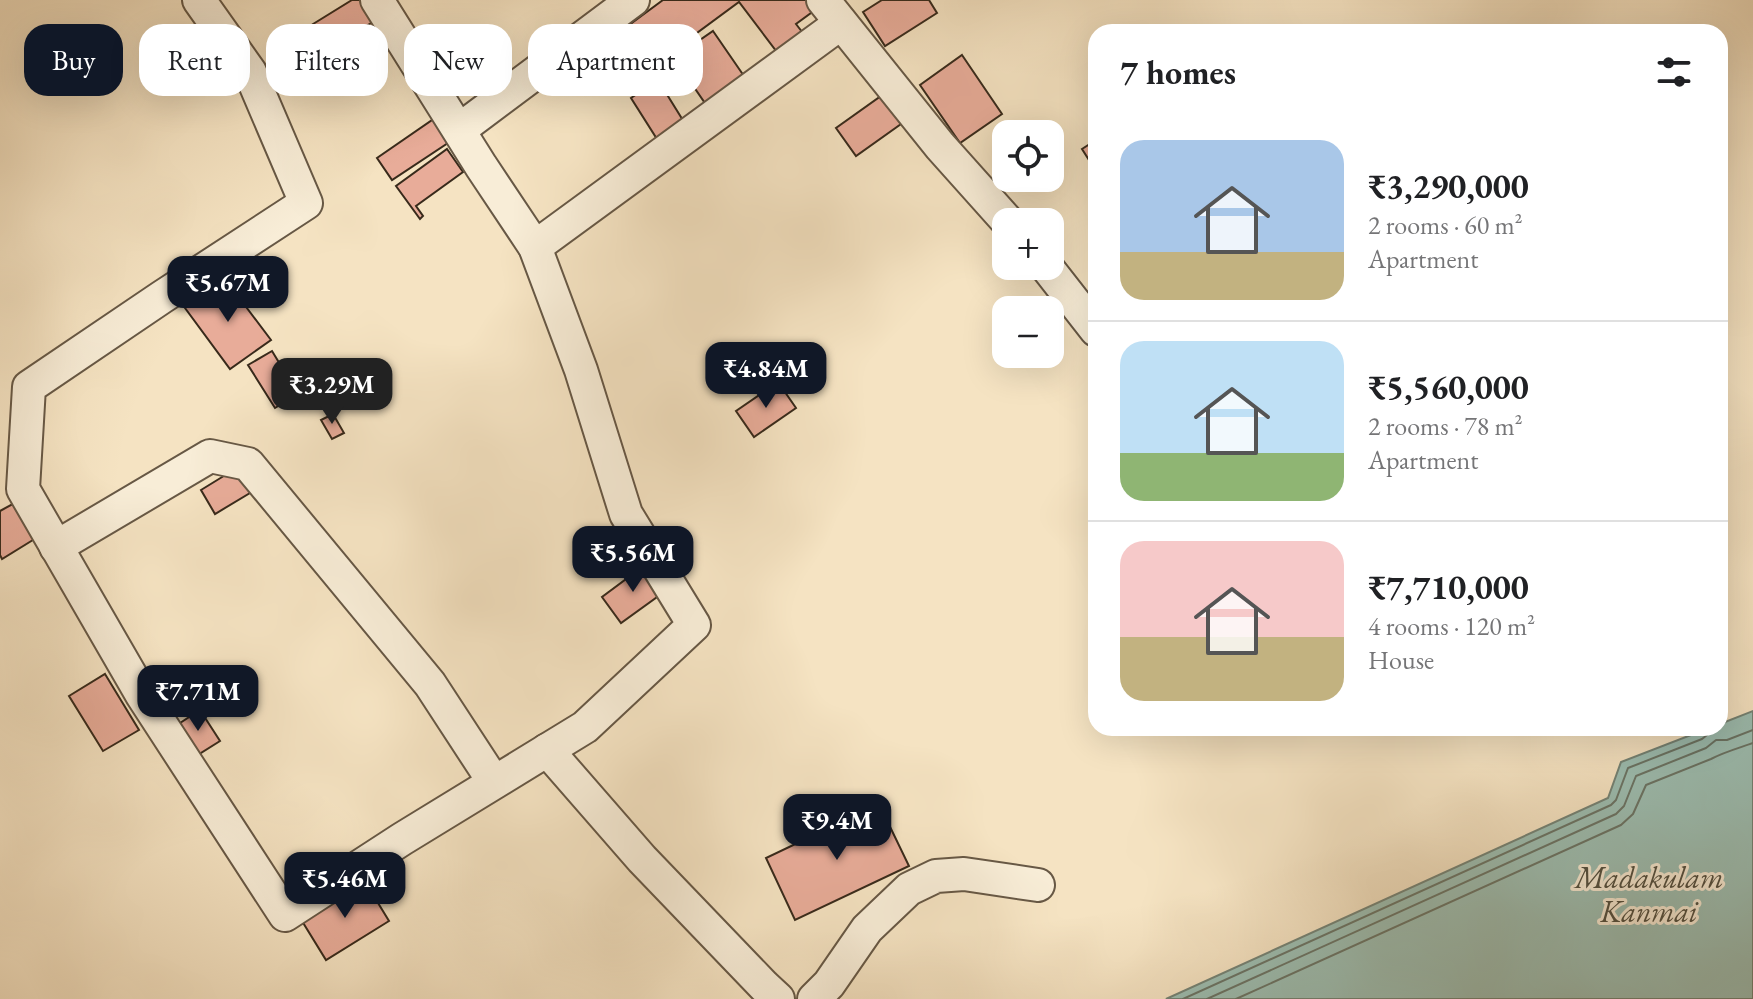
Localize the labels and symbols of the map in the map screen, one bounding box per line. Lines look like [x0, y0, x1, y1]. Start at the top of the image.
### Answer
pin: ₹5.67M [163, 256, 293, 324]
pin: ₹4.84M [701, 342, 831, 410]
pin: ₹3.29M [267, 358, 397, 426]
pin: ₹5.56M [568, 526, 698, 594]
pin: ₹7.71M [133, 665, 263, 733]
pin: ₹9.4M [781, 794, 893, 862]
pin: ₹5.46M [280, 852, 410, 920]
water label: Madakulam Kanmai [1573, 858, 1723, 931]

